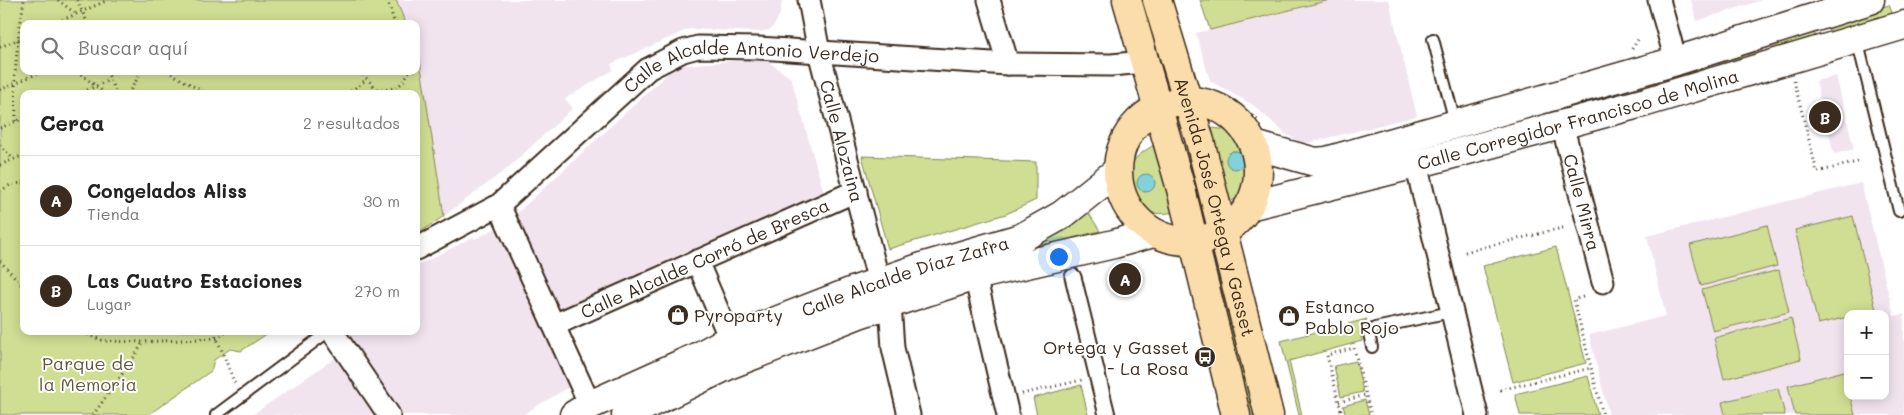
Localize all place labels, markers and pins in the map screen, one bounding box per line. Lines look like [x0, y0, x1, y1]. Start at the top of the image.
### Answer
pin: B [1809, 98, 1841, 136]
pin: A [1109, 260, 1141, 298]
place label: Estanco Pablo Rojo [1305, 294, 1399, 339]
shop icon: Pyroparty [666, 303, 690, 327]
place label: Pyroparty [694, 303, 783, 327]
shop icon: Estanco Pablo Rojo [1277, 304, 1301, 328]
place label: Ortega y Gasset - La Rosa [1043, 335, 1189, 380]
bus stop icon: Ortega y Gasset - La Rosa [1193, 345, 1217, 369]

